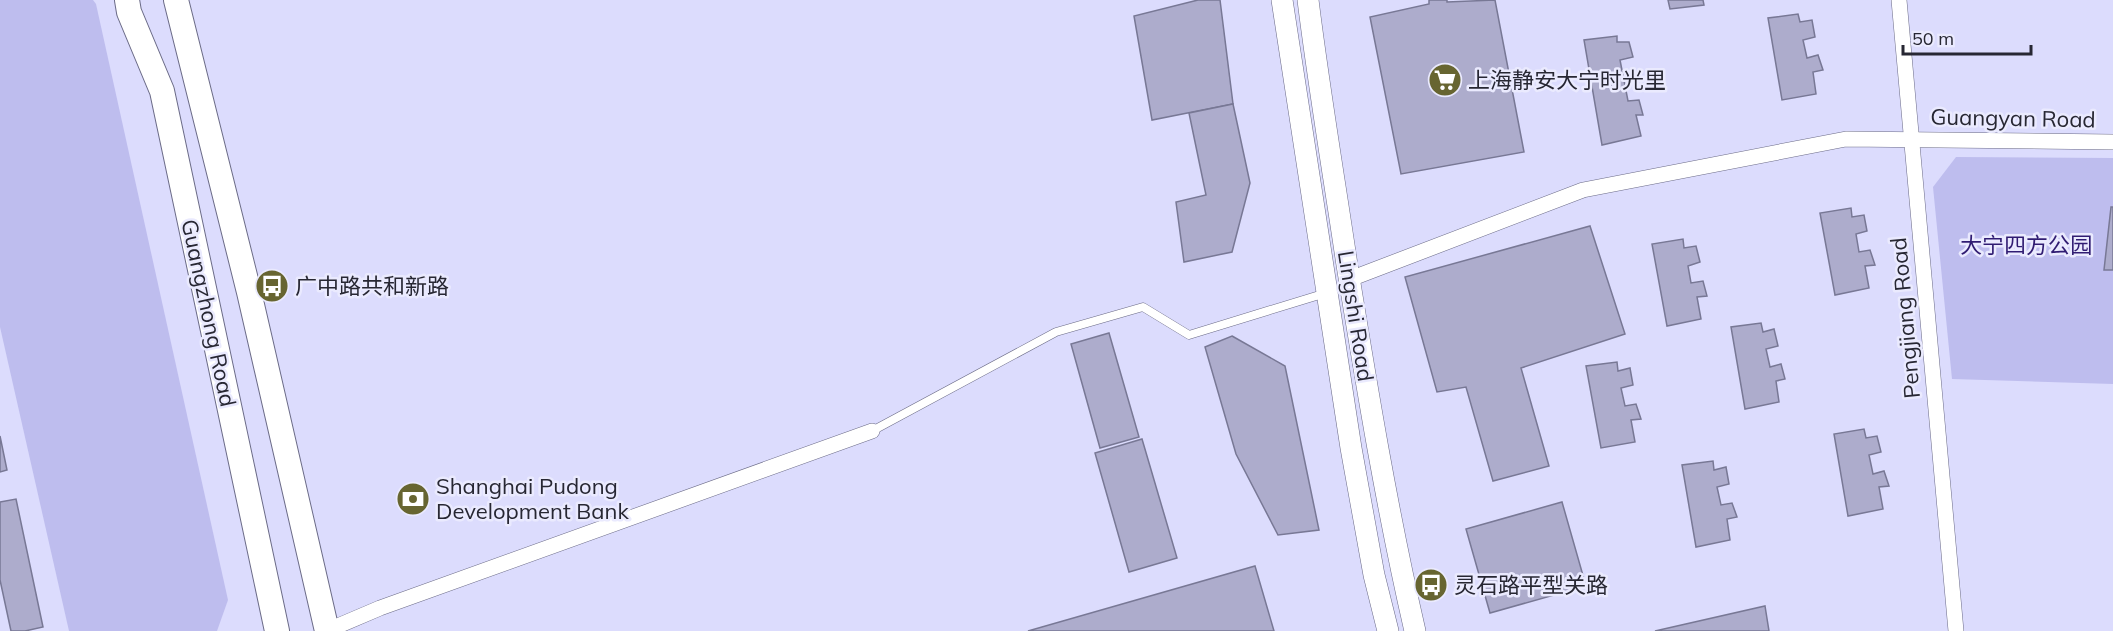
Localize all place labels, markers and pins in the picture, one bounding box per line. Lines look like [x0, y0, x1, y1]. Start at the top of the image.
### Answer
supermarket icon: 上海静安大宁时光里 [1427, 62, 1463, 98]
place label: 上海静安大宁时光里 [1468, 66, 1666, 94]
bus stop icon: 广中路共和新路 [254, 268, 290, 304]
place label: 广中路共和新路 [295, 272, 449, 300]
place label: Shanghai Pudong Development Bank [436, 472, 629, 525]
bank icon: Shanghai Pudong Development Bank [395, 481, 431, 517]
bus stop icon: 灵石路平型关路 [1413, 567, 1449, 603]
place label: 灵石路平型关路 [1454, 571, 1608, 599]

